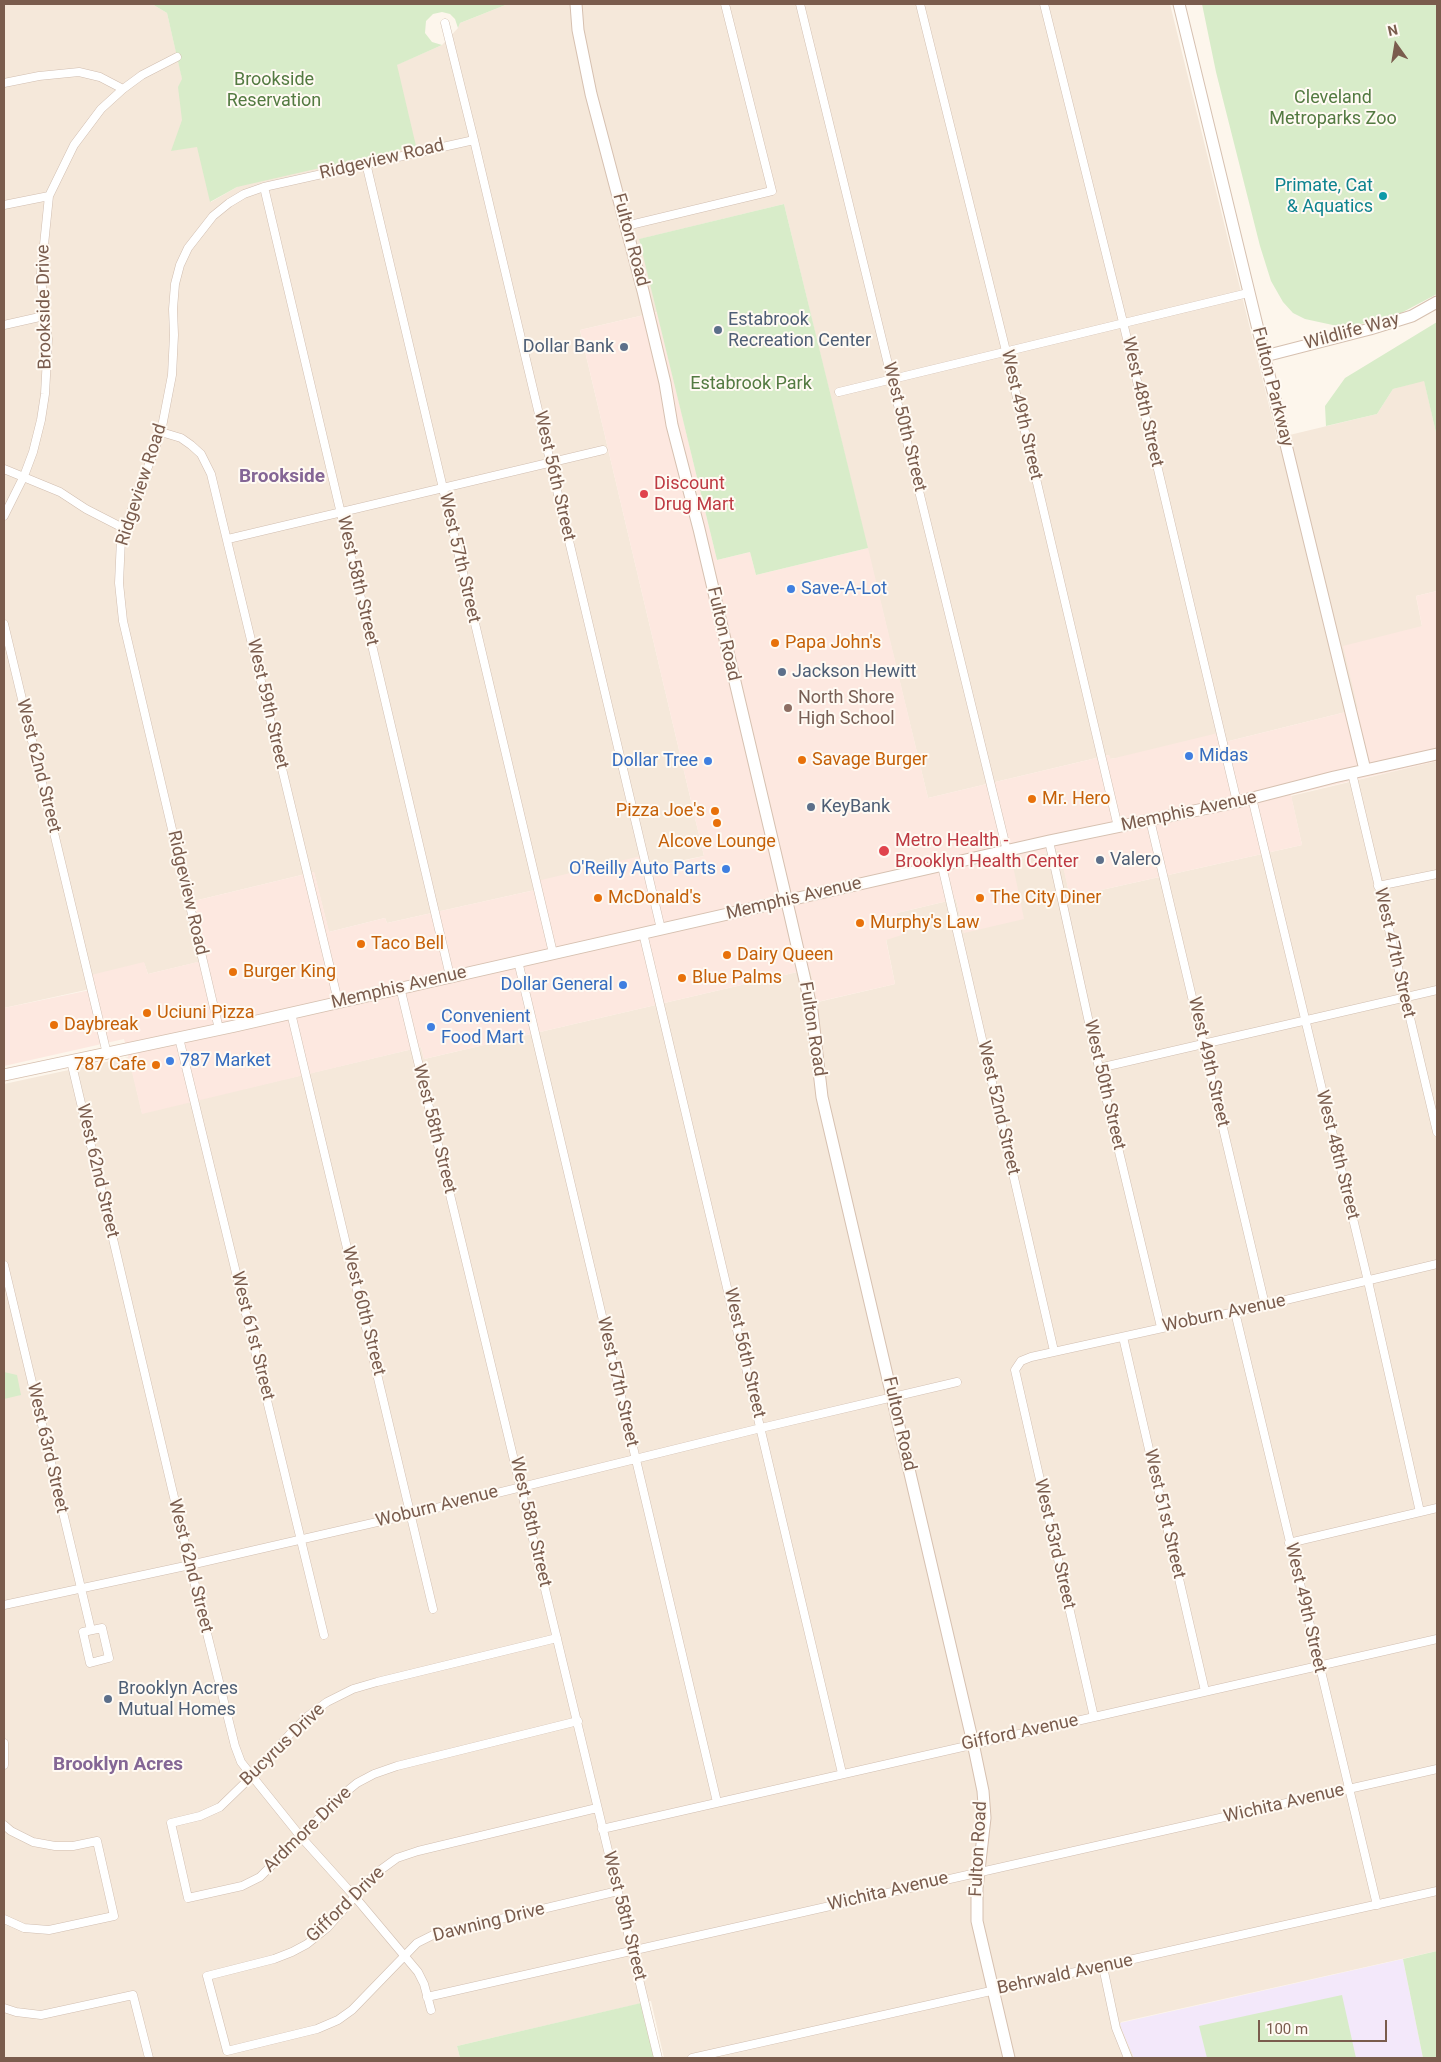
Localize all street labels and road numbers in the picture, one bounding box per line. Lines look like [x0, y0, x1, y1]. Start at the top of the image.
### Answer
street label: Ridgeview Road [318, 135, 446, 185]
street label: Fulton Road [607, 191, 653, 289]
street label: Brookside Drive [33, 244, 57, 370]
street label: Wildlife Way [1302, 309, 1402, 355]
street label: Fulton Parkway [1247, 325, 1297, 449]
street label: West 48th Street [1117, 335, 1167, 469]
street label: West 49th Street [996, 348, 1046, 482]
street label: West 50th Street [877, 360, 931, 494]
street label: West 56th Street [529, 409, 579, 543]
street label: Ridgeview Road [112, 421, 172, 549]
street label: West 57th Street [434, 491, 484, 625]
street label: West 58th Street [332, 514, 382, 648]
street label: Fulton Road [702, 585, 744, 683]
street label: West 59th Street [242, 637, 292, 771]
street label: West 62nd Street [11, 697, 65, 835]
street label: Memphis Avenue [1119, 787, 1259, 837]
street label: Ridgeview Road [162, 829, 212, 957]
street label: Memphis Avenue [724, 873, 864, 925]
street label: West 47th Street [1369, 886, 1419, 1020]
street label: Memphis Avenue [329, 962, 469, 1014]
street label: Fulton Road [794, 980, 830, 1078]
street label: West 49th Street [1183, 995, 1233, 1129]
street label: West 50th Street [1079, 1018, 1129, 1152]
street label: West 52nd Street [972, 1039, 1024, 1177]
street label: West 58th Street [407, 1062, 461, 1196]
street label: West 48th Street [1310, 1088, 1364, 1222]
street label: West 62nd Street [71, 1102, 123, 1240]
street label: West 60th Street [336, 1244, 390, 1378]
street label: West 61st Street [226, 1269, 278, 1403]
street label: West 56th Street [719, 1286, 769, 1420]
street label: Woburn Avenue [1160, 1290, 1288, 1338]
street label: West 57th Street [592, 1315, 642, 1449]
street label: Fulton Road [878, 1375, 920, 1473]
street label: West 63rd Street [22, 1381, 72, 1515]
street label: West 51st Street [1139, 1447, 1189, 1581]
street label: West 58th Street [505, 1455, 555, 1589]
street label: West 53rd Street [1029, 1477, 1079, 1611]
street label: Woburn Avenue [374, 1481, 500, 1533]
street label: West 62nd Street [163, 1497, 217, 1635]
street label: West 49th Street [1280, 1541, 1330, 1675]
street label: Bucyrus Drive [236, 1699, 330, 1791]
street label: Gifford Avenue [960, 1710, 1080, 1756]
street label: Wichita Avenue [1222, 1780, 1346, 1828]
street label: Ardmore Drive [259, 1783, 357, 1877]
street label: Fulton Road [966, 1801, 992, 1897]
street label: West 58th Street [597, 1849, 651, 1983]
street label: Gifford Drive [302, 1862, 390, 1948]
street label: Wichita Avenue [826, 1868, 950, 1916]
street label: Dawning Drive [431, 1899, 547, 1947]
street label: Behrwald Avenue [995, 1950, 1135, 2000]

